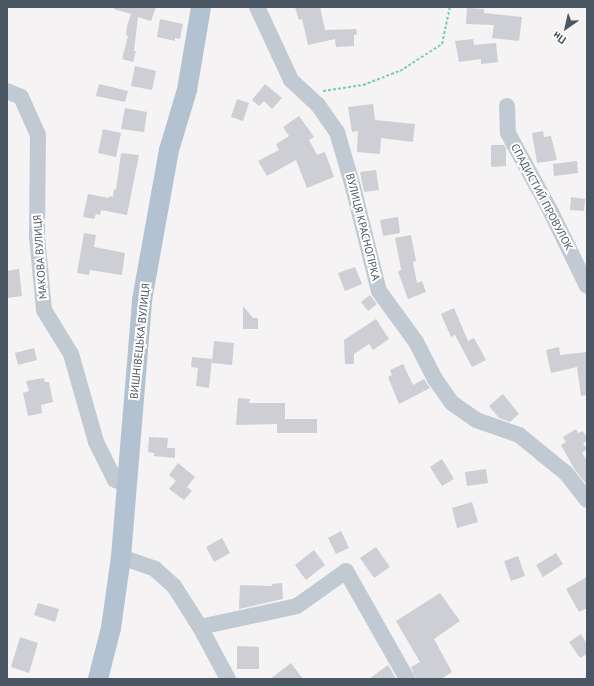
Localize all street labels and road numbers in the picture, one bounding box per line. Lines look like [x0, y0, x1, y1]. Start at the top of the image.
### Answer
street label: СПАДИСТИЙ ПРОВУЛОК [508, 141, 576, 253]
street label: ВУЛИЦЯ КРАСНОГІРКА [343, 172, 383, 282]
street label: МАКОВА ВУЛИЦЯ [30, 214, 50, 300]
street label: ВИШНІВЕЦЬКА ВУЛИЦЯ [127, 282, 153, 400]

